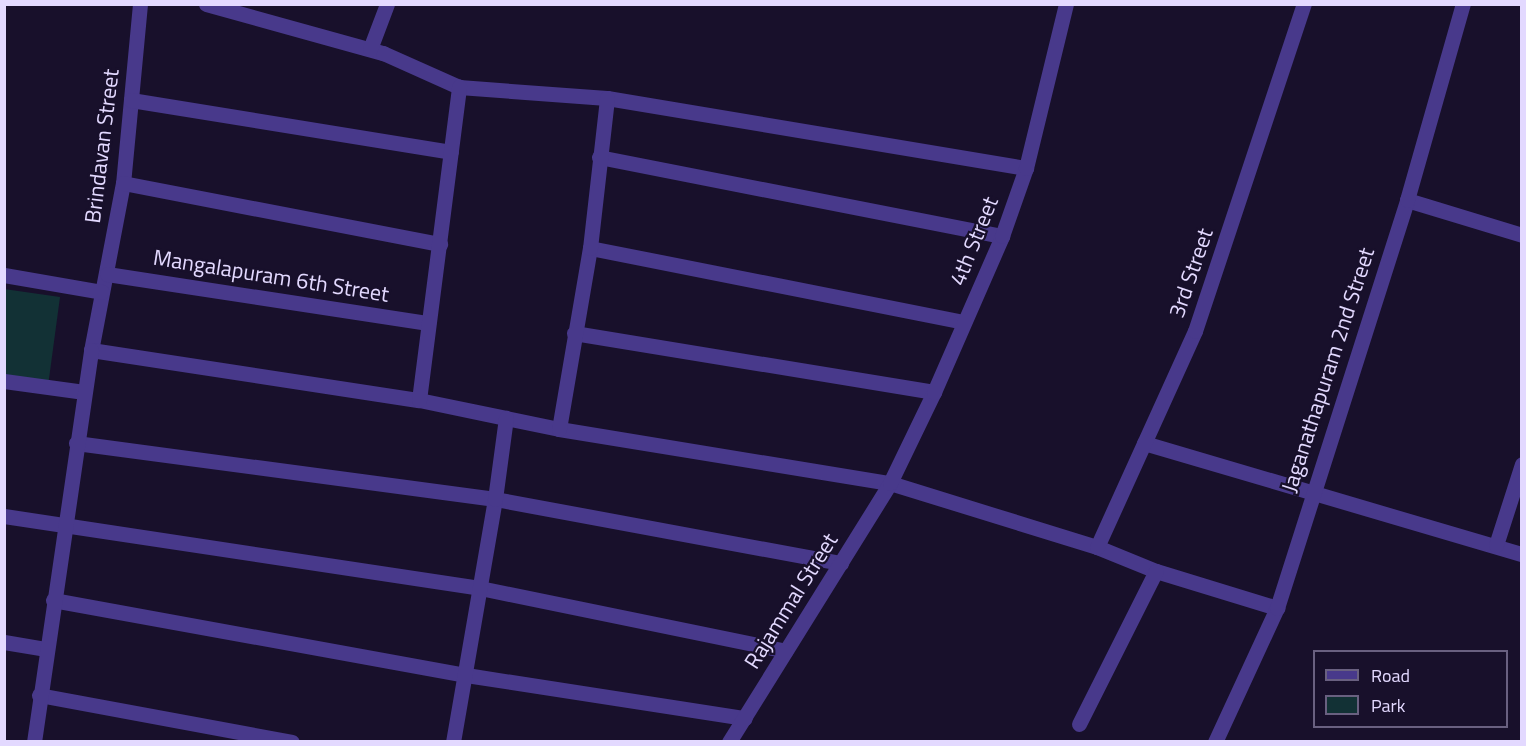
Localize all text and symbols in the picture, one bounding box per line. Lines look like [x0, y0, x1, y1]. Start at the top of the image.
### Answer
street label: Brindavan Street [79, 67, 125, 225]
street label: 4th Street [944, 193, 1004, 289]
street label: 3rd Street [1163, 225, 1219, 321]
street label: Mangalapuram 6th Street [151, 244, 391, 308]
street label: Jaganathapuram 2nd Street [1276, 244, 1380, 496]
street label: Rajammal Street [739, 528, 843, 674]
legend [1313, 650, 1508, 728]
text: Road [1371, 662, 1410, 689]
text: Park [1371, 692, 1405, 719]

